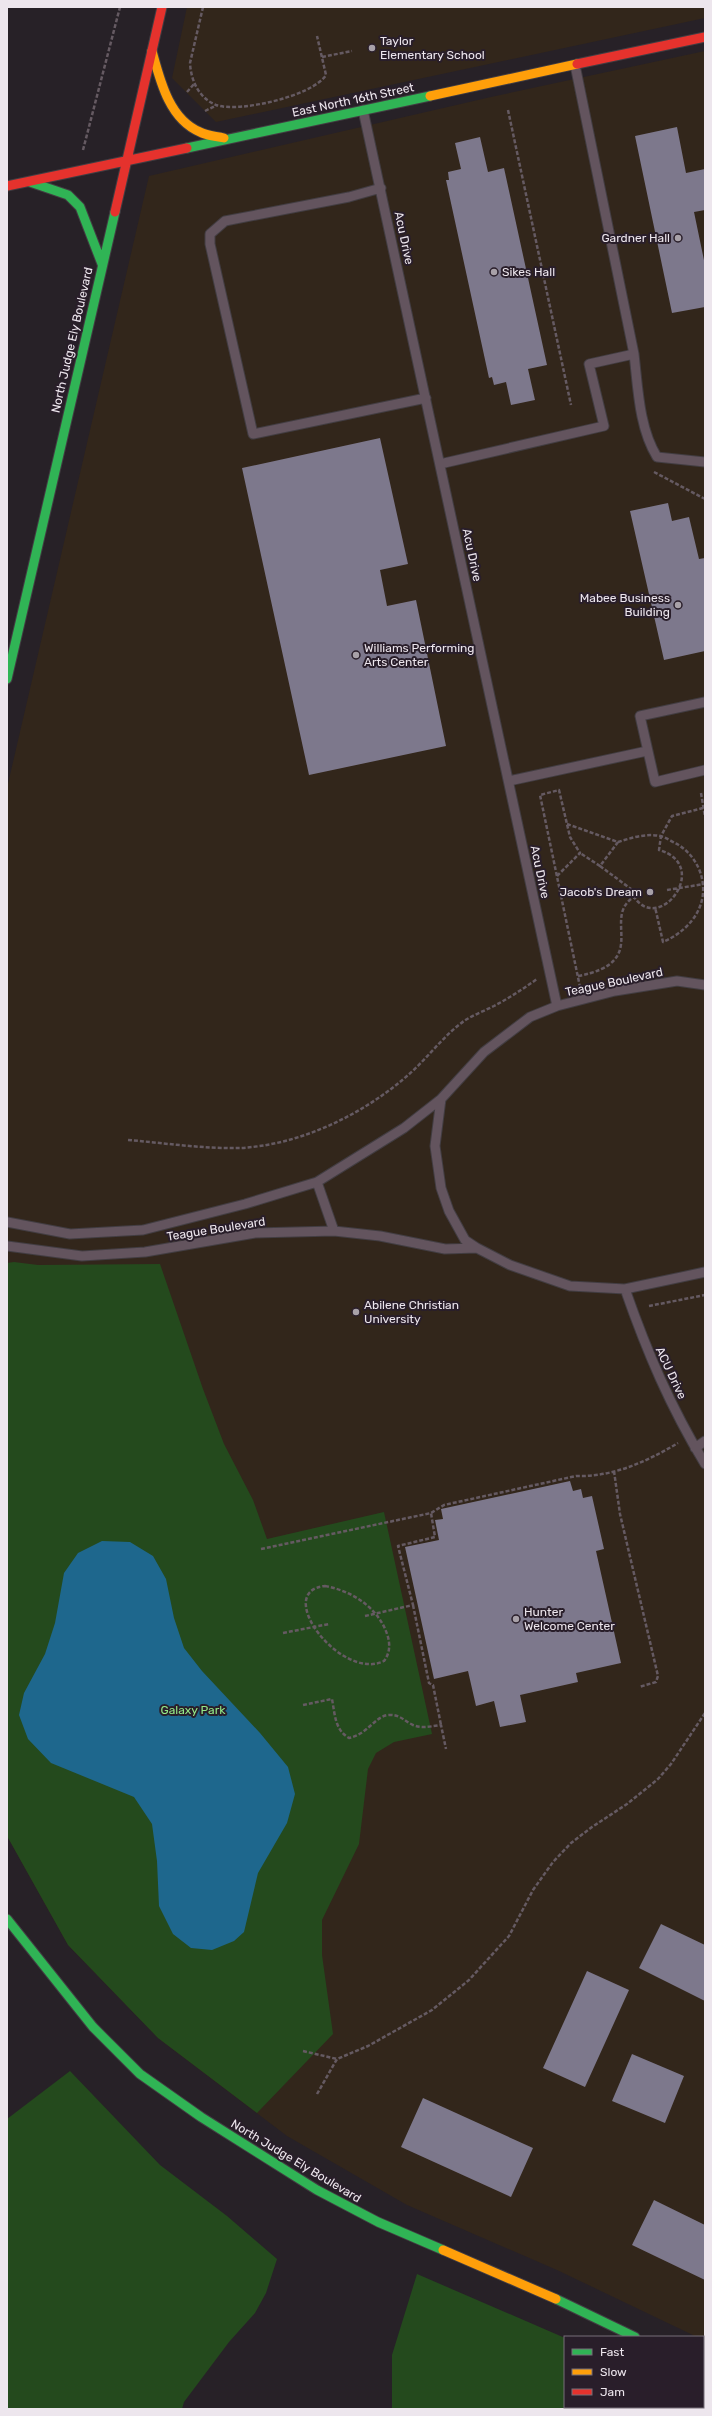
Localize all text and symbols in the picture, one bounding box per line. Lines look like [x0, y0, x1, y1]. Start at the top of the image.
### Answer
place label: Taylor Elementary School [380, 34, 485, 62]
marker: Taylor Elementary School [367, 43, 377, 53]
street label: East North 16th Street [291, 80, 416, 120]
street label: Acu Drive [392, 210, 416, 266]
place label: Gardner Hall [601, 231, 670, 245]
marker: Gardner Hall [673, 233, 683, 243]
place label: Sikes Hall [502, 265, 555, 279]
street label: North Judge Ely Boulevard [48, 266, 96, 414]
marker: Sikes Hall [489, 267, 499, 277]
street label: Acu Drive [460, 527, 484, 583]
place label: Mabee Business Building [580, 591, 670, 619]
marker: Mabee Business Building [673, 600, 683, 610]
place label: Williams Performing Arts Center [364, 641, 474, 669]
marker: Williams Performing Arts Center [351, 650, 361, 660]
street label: Acu Drive [528, 844, 552, 900]
place label: Jacob's Dream [559, 885, 642, 899]
marker: Jacob's Dream [645, 887, 655, 897]
street label: Teague Boulevard [564, 965, 664, 999]
street label: Teague Boulevard [166, 1214, 266, 1244]
place label: Abilene Christian University [364, 1298, 459, 1326]
marker: Abilene Christian University [351, 1307, 361, 1317]
street label: ACU Drive [653, 1345, 689, 1402]
place label: Hunter Welcome Center [524, 1605, 615, 1633]
marker: Hunter Welcome Center [511, 1614, 521, 1624]
park label: Galaxy Park [160, 1703, 226, 1717]
street label: North Judge Ely Boulevard [229, 2117, 363, 2205]
legend [564, 2336, 704, 2408]
text: Fast [600, 2345, 624, 2359]
text: Slow [600, 2365, 627, 2379]
text: Jam [600, 2385, 625, 2399]

